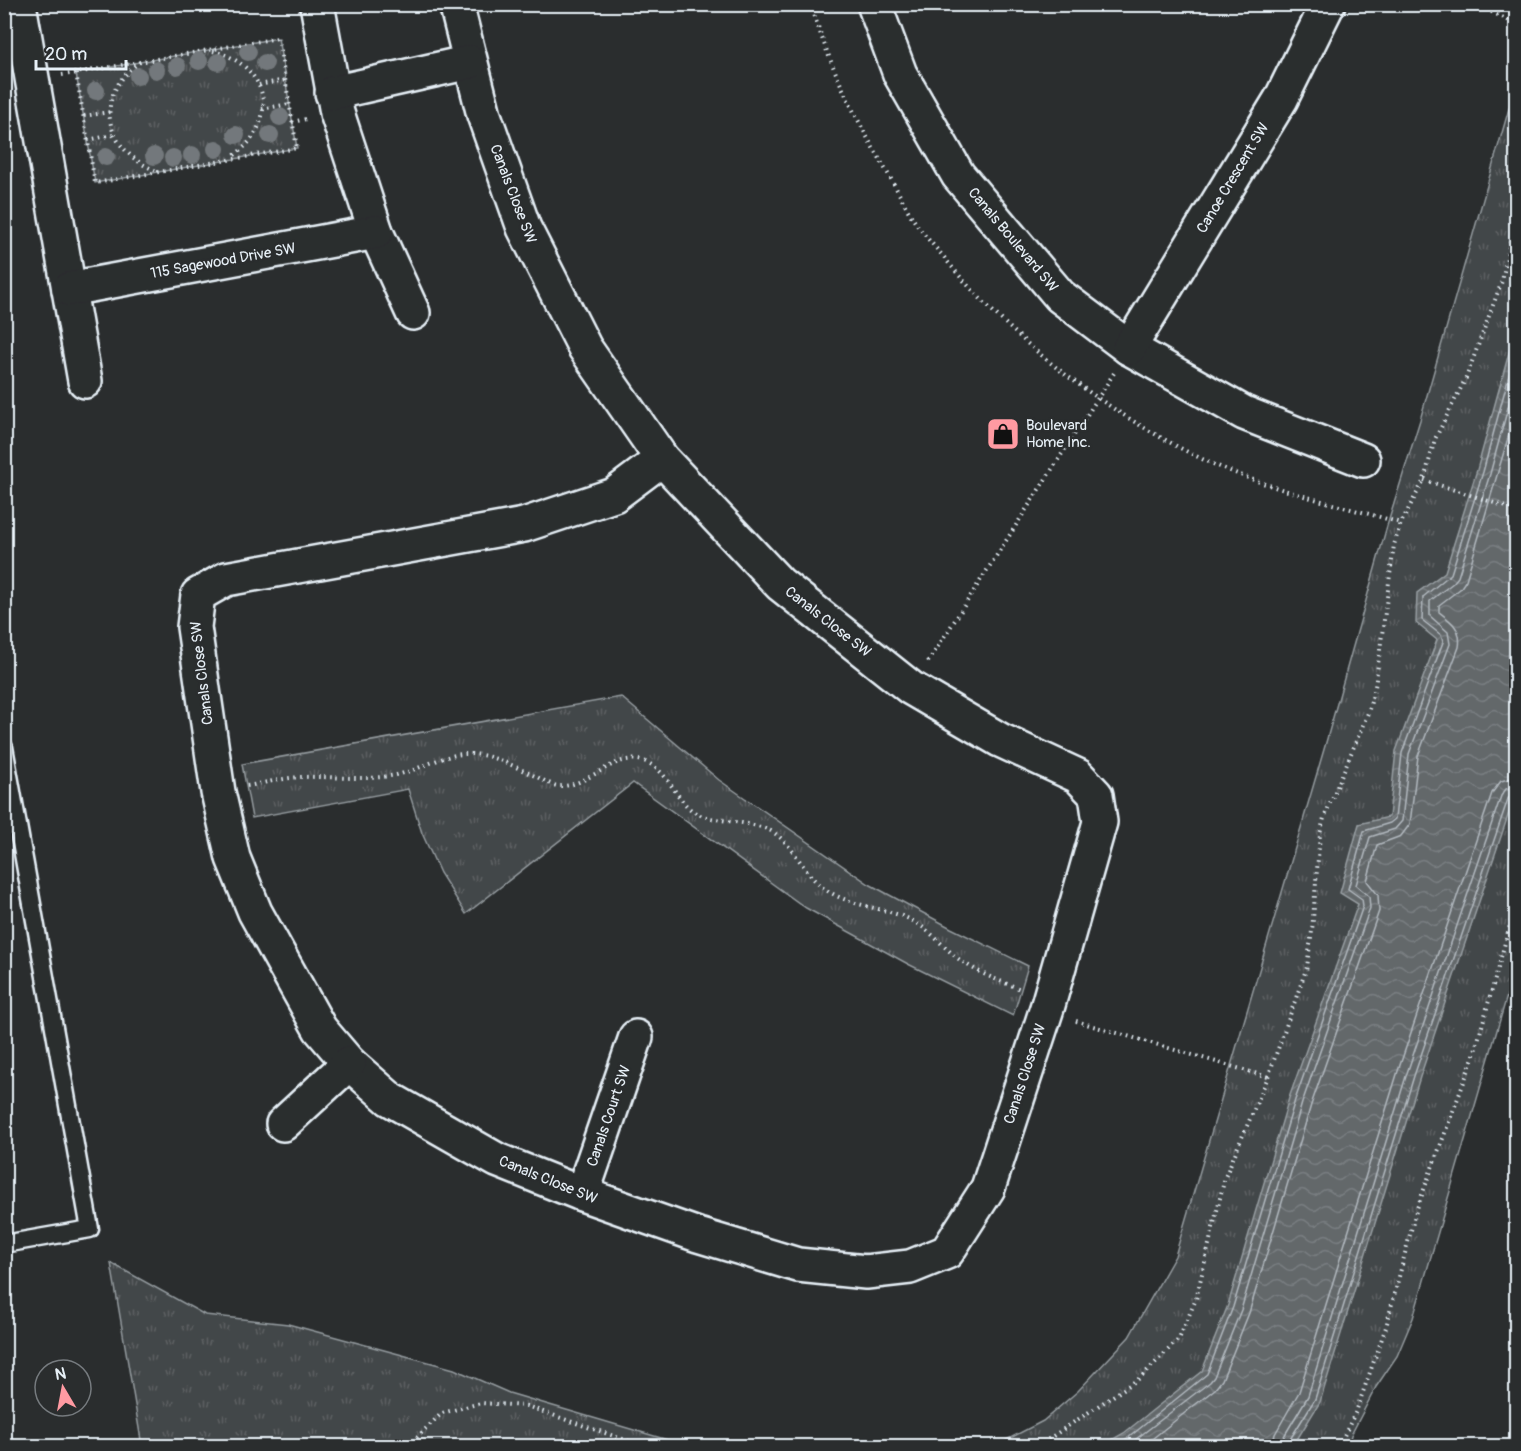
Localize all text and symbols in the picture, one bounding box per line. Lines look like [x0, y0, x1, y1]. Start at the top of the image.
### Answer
scale bar [36, 33, 126, 71]
text: 20 m [45, 43, 87, 66]
street label: Canoe Crescent SW [1193, 119, 1274, 237]
street label: Canals Close SW [485, 142, 541, 246]
street label: Canals Boulevard SW [964, 184, 1062, 296]
street label: 115 Sagewood Drive SW [149, 239, 297, 283]
shop icon: Boulevard Home Inc. [985, 416, 1021, 452]
place label: Boulevard Home Inc. [1026, 416, 1091, 452]
street label: Canals Close SW [781, 582, 875, 662]
street label: Canals Close SW [186, 620, 218, 726]
street label: Canals Close SW [1000, 1021, 1050, 1127]
street label: Canals Court SW [583, 1063, 635, 1169]
street label: Canals Close SW [496, 1152, 600, 1208]
north arrow [33, 1358, 93, 1418]
text: N [54, 1363, 68, 1385]

